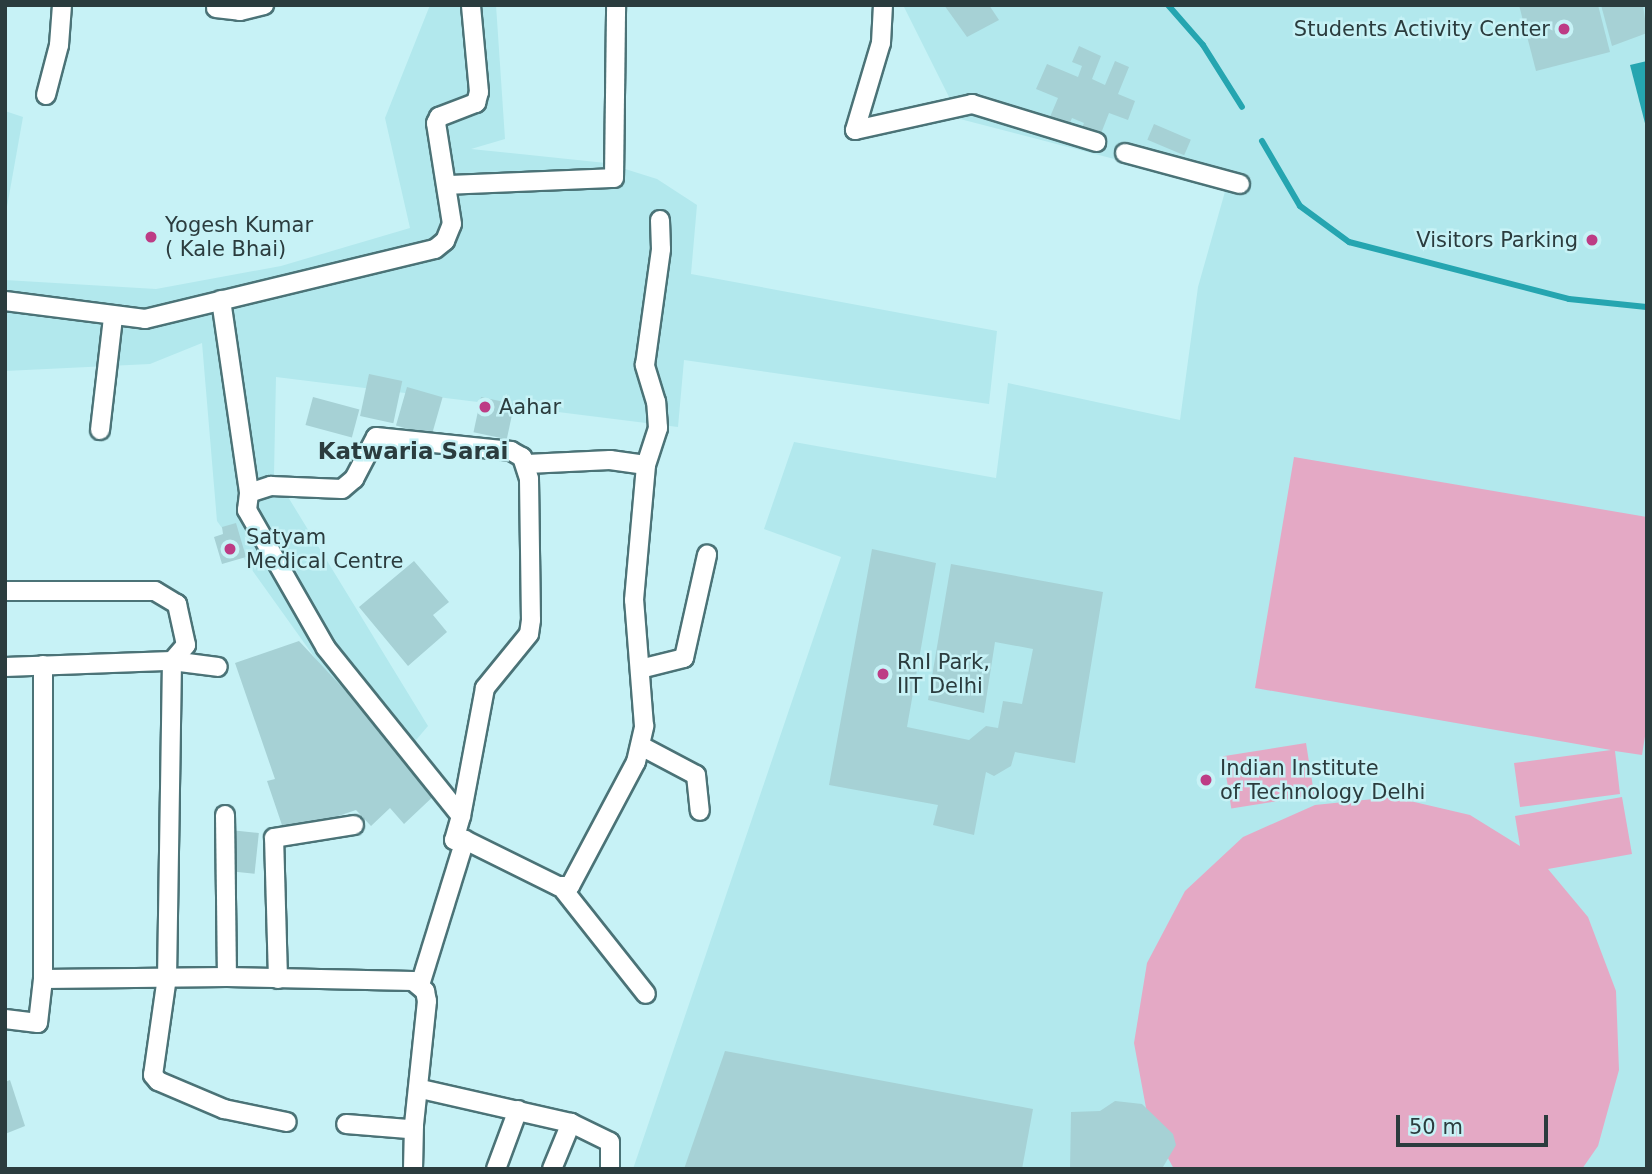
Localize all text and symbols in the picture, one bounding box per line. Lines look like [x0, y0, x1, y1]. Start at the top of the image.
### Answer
place label: Students Activity Center [1294, 16, 1550, 42]
marker: Students Activity Center [1556, 21, 1572, 37]
place label: Yogesh Kumar ( Kale Bhai) [165, 212, 313, 262]
place label: Visitors Parking [1416, 227, 1578, 253]
marker: Yogesh Kumar ( Kale Bhai) [143, 229, 159, 245]
marker: Visitors Parking [1584, 232, 1600, 248]
place label: Aahar [499, 394, 561, 420]
marker: Aahar [477, 399, 493, 415]
district label: Katwaria Sarai [318, 437, 508, 465]
place label: Satyam Medical Centre [246, 524, 403, 574]
marker: Satyam Medical Centre [220, 539, 240, 559]
place label: RnI Park, IIT Delhi [897, 649, 990, 699]
marker: RnI Park, IIT Delhi [875, 666, 891, 682]
place label: Indian Institute of Technology Delhi [1220, 755, 1425, 805]
marker: Indian Institute of Technology Delhi [1198, 772, 1214, 788]
scale bar [1400, 1100, 1552, 1144]
text: 50 m [1409, 1115, 1463, 1139]

